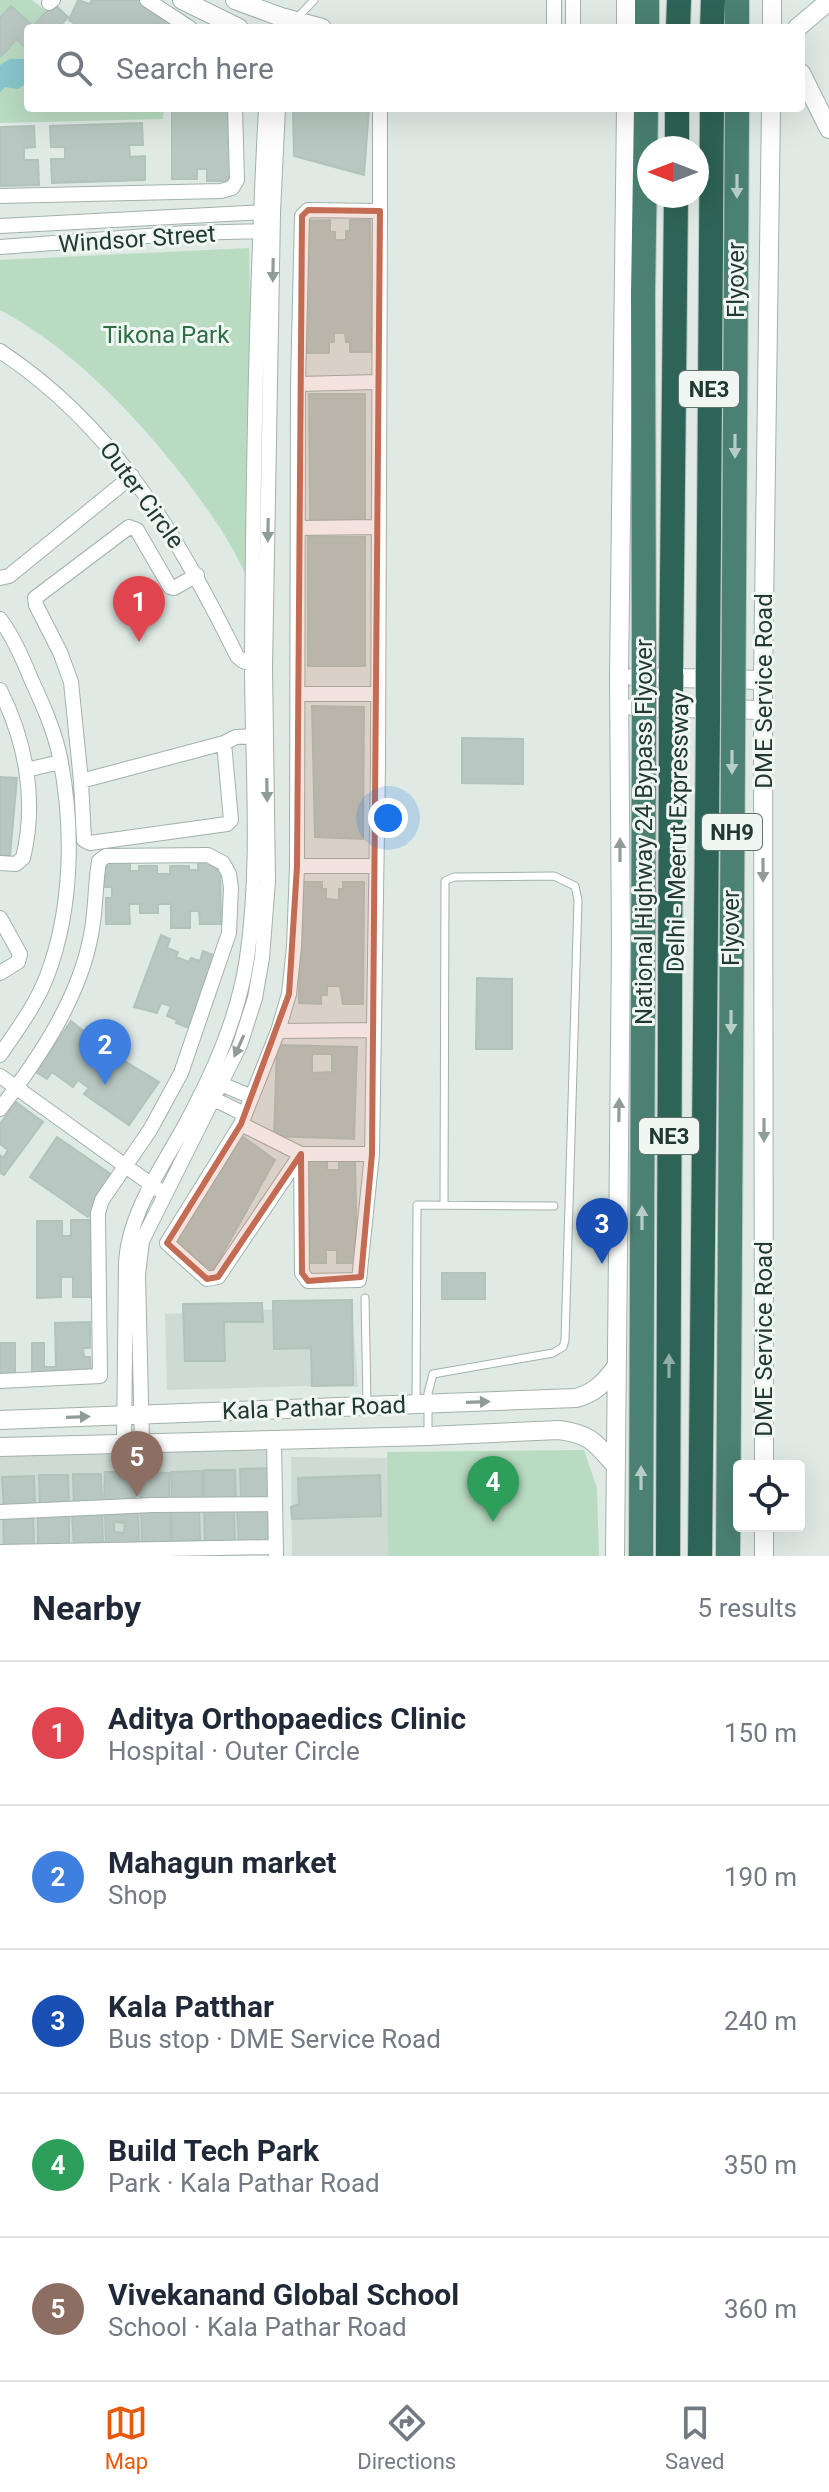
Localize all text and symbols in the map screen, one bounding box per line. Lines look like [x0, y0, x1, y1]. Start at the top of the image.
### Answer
search box [24, 24, 805, 112]
icon: search [52, 46, 96, 90]
text: Search here [116, 51, 274, 86]
north arrow [637, 136, 709, 208]
one-way arrow [731, 174, 743, 199]
street label: Windsor Street [58, 220, 217, 258]
street label: Flyover [722, 242, 750, 318]
one-way arrow [266, 258, 279, 283]
park label: Tikona Park [103, 321, 230, 349]
road number: NE3 [679, 371, 739, 407]
one-way arrow [729, 434, 741, 459]
street label: Outer Circle [94, 436, 190, 554]
one-way arrow [262, 518, 274, 543]
pin: 1 [113, 576, 165, 642]
street label: DME Service Road [750, 593, 778, 789]
street label: National Highway 24 Bypass Flyover [630, 639, 658, 1025]
street label: Delhi - Meerut Expressway [662, 691, 694, 972]
one-way arrow [726, 750, 739, 775]
one-way arrow [261, 778, 273, 803]
your location [368, 798, 408, 838]
road number: NH9 [702, 814, 762, 850]
one-way arrow [614, 837, 626, 862]
one-way arrow [757, 858, 769, 883]
street label: Flyover [717, 890, 745, 966]
one-way arrow [725, 1010, 737, 1035]
pin: 2 [79, 1019, 131, 1085]
one-way arrow [232, 1034, 245, 1058]
one-way arrow [613, 1097, 625, 1122]
road number: NE3 [639, 1118, 699, 1154]
one-way arrow [758, 1118, 770, 1143]
pin: 3 [576, 1198, 628, 1264]
one-way arrow [636, 1205, 648, 1230]
street label: DME Service Road [750, 1241, 778, 1437]
one-way arrow [663, 1353, 675, 1378]
street label: Kala Pathar Road [221, 1391, 407, 1425]
one-way arrow [466, 1396, 491, 1409]
one-way arrow [66, 1411, 91, 1424]
pin: 5 [111, 1431, 163, 1497]
pin: 4 [467, 1456, 519, 1522]
map controls [733, 1460, 805, 1532]
button: locate [733, 1460, 805, 1532]
one-way arrow [635, 1465, 647, 1490]
text: Nearby [32, 1588, 141, 1628]
text: 5 results [698, 1593, 797, 1623]
text: Aditya Orthopaedics Clinic [108, 1701, 466, 1736]
text: 1 [51, 1718, 65, 1748]
text: 150 m [724, 1718, 797, 1748]
text: Hospital · Outer Circle [108, 1736, 360, 1766]
text: Mahagun market [108, 1845, 337, 1880]
text: 2 [51, 1862, 65, 1892]
text: 190 m [724, 1862, 797, 1892]
text: Shop [108, 1880, 167, 1910]
text: Kala Patthar [108, 1989, 274, 2024]
text: 3 [51, 2006, 65, 2036]
text: 240 m [724, 2006, 797, 2036]
text: Bus stop · DME Service Road [108, 2024, 441, 2054]
text: Build Tech Park [108, 2133, 319, 2168]
text: 4 [51, 2150, 65, 2180]
text: 350 m [724, 2150, 797, 2180]
text: Park · Kala Pathar Road [108, 2168, 380, 2198]
text: Vivekanand Global School [108, 2277, 459, 2312]
text: 5 [51, 2294, 65, 2324]
text: 360 m [724, 2294, 797, 2324]
text: School · Kala Pathar Road [108, 2312, 407, 2342]
tab: Map [104, 2401, 148, 2474]
tab: Directions [357, 2401, 456, 2474]
tab: Saved [665, 2401, 725, 2474]

